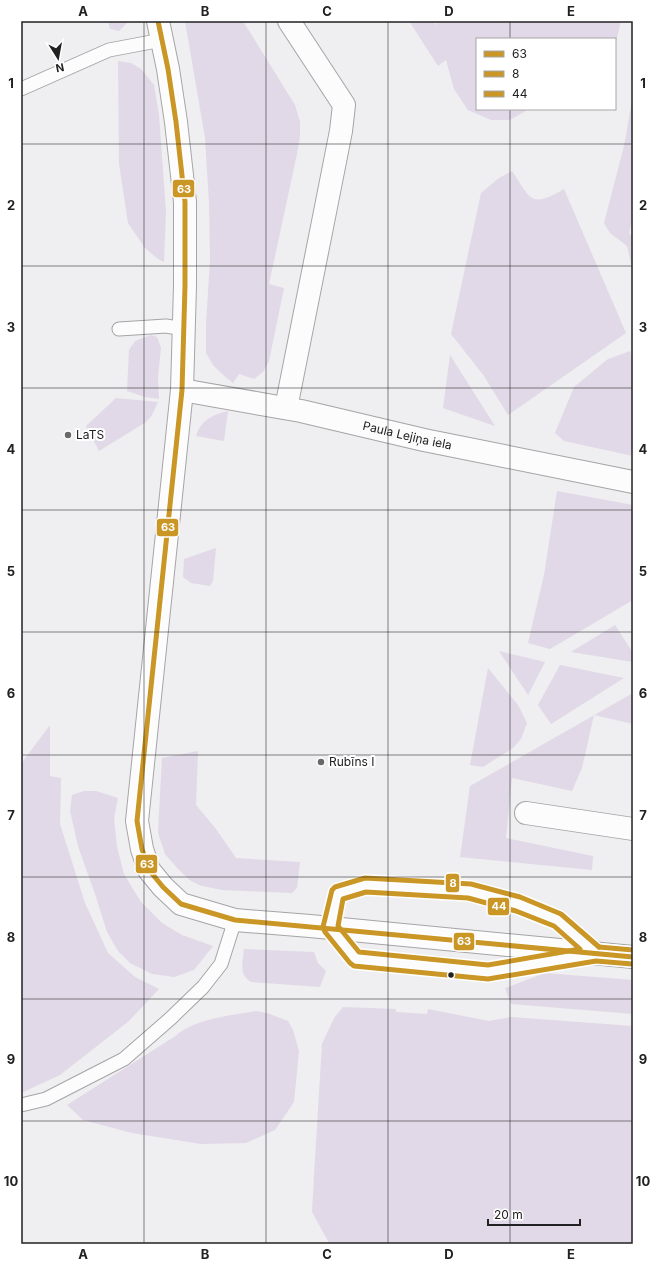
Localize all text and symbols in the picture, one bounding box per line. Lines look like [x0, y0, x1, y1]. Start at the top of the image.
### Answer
text: A [78, 3, 88, 19]
text: B [201, 3, 210, 19]
text: C [322, 3, 332, 19]
text: D [444, 3, 454, 19]
text: E [567, 3, 575, 19]
north arrow [38, 38, 78, 78]
legend [476, 38, 616, 110]
text: 63 [512, 46, 527, 61]
text: N [54, 60, 65, 75]
text: 8 [512, 66, 519, 81]
text: 1 [8, 75, 14, 91]
text: 1 [640, 75, 646, 91]
text: 44 [512, 86, 528, 101]
line badge: 63 [172, 179, 195, 198]
text: 63 [177, 182, 191, 196]
text: 2 [7, 197, 15, 213]
text: 2 [639, 197, 647, 213]
text: 3 [7, 319, 15, 335]
text: 3 [639, 319, 647, 335]
street label: Paula Lejiņa iela [361, 418, 453, 452]
place label: LaTS [76, 427, 104, 442]
marker: LaTS [63, 430, 73, 440]
text: 4 [7, 441, 16, 457]
text: 4 [639, 441, 648, 457]
line badge: 63 [156, 518, 179, 537]
text: 63 [161, 520, 175, 534]
text: 5 [7, 563, 15, 579]
text: 5 [639, 563, 647, 579]
text: 6 [7, 685, 15, 701]
text: 6 [639, 685, 647, 701]
place label: Rubīns I [329, 754, 375, 769]
marker: Rubīns I [316, 757, 326, 767]
text: 7 [7, 807, 15, 823]
text: 7 [639, 807, 647, 823]
line badge: 63 [135, 854, 158, 874]
text: 63 [140, 857, 154, 871]
line badge: 8 [445, 873, 460, 893]
text: 8 [449, 876, 457, 890]
line badge: 44 [487, 897, 510, 916]
text: 44 [492, 899, 506, 913]
text: 8 [7, 929, 15, 945]
text: 8 [639, 929, 647, 945]
line badge: 63 [453, 932, 475, 951]
text: 63 [457, 934, 471, 948]
unlabelled marker [446, 970, 456, 980]
text: 9 [7, 1051, 15, 1067]
text: 9 [639, 1051, 647, 1067]
text: 10 [4, 1173, 18, 1189]
text: 10 [636, 1173, 650, 1189]
scale bar [488, 1201, 580, 1227]
text: 20 m [494, 1207, 523, 1222]
text: A [78, 1246, 88, 1262]
text: B [201, 1246, 210, 1262]
text: C [322, 1246, 332, 1262]
text: D [444, 1246, 454, 1262]
text: E [567, 1246, 575, 1262]

